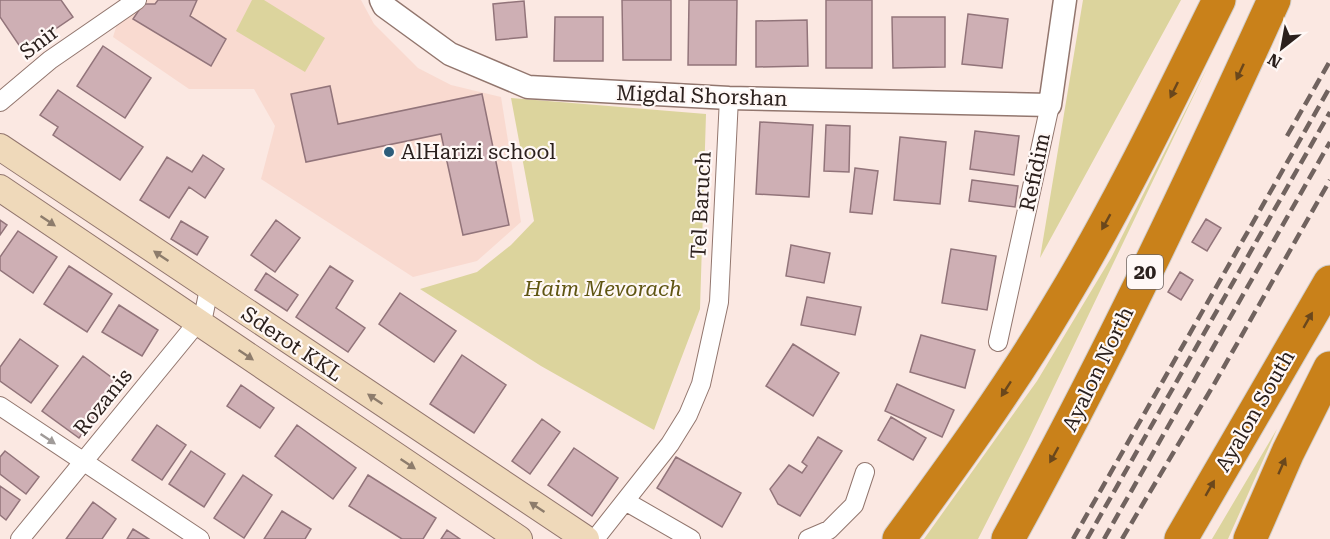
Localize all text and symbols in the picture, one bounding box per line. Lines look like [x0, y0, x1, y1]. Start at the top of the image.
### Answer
north arrow [1252, 18, 1312, 78]
street label: Snir [15, 20, 63, 64]
text: N [1264, 49, 1285, 72]
one-way arrow [1235, 63, 1245, 81]
street label: Migdal Shorshan [616, 81, 789, 111]
one-way arrow [1169, 82, 1179, 99]
street label: Refidim [1015, 131, 1055, 213]
place label: AlHarizi school [401, 140, 556, 164]
marker: AlHarizi school [382, 145, 396, 159]
street label: Tel Baruch [686, 150, 716, 260]
one-way arrow [1100, 214, 1111, 230]
one-way arrow [40, 215, 56, 227]
one-way arrow [153, 251, 169, 262]
road number: 20 [1127, 255, 1163, 289]
park label: Haim Mevorach [523, 277, 682, 301]
street label: Sderot KKL [237, 301, 347, 387]
street label: Ayalon North [1058, 302, 1139, 435]
one-way arrow [1303, 311, 1313, 328]
street label: Ayalon South [1210, 346, 1300, 476]
one-way arrow [237, 349, 253, 361]
street label: Rozanis [69, 364, 137, 440]
one-way arrow [1000, 381, 1011, 397]
one-way arrow [367, 394, 383, 405]
one-way arrow [40, 433, 56, 445]
one-way arrow [1049, 447, 1059, 464]
one-way arrow [1277, 457, 1287, 475]
one-way arrow [399, 458, 415, 470]
one-way arrow [1205, 480, 1216, 496]
one-way arrow [529, 501, 546, 512]

